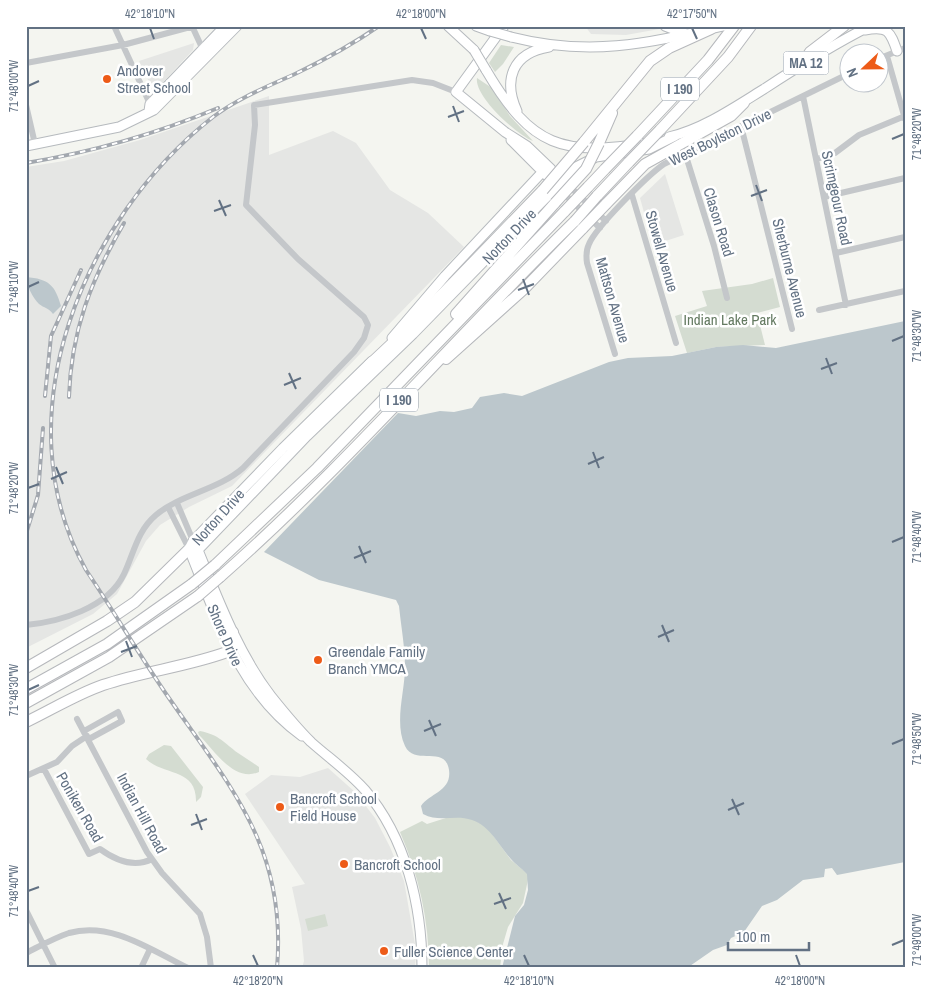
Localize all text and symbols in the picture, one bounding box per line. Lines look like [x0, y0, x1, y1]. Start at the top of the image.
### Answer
text: 42°18'10"N [125, 6, 175, 22]
text: 42°18'00"N [396, 6, 446, 22]
text: 42°17'50"N [667, 6, 717, 22]
north arrow [838, 42, 888, 92]
road number: MA 12 [784, 52, 828, 74]
text: 71°48'00"W [6, 59, 22, 112]
place label: Andover Street School [116, 60, 191, 98]
text: N [842, 66, 862, 80]
marker: Andover Street School [101, 73, 113, 85]
road number: I 190 [661, 78, 699, 100]
street label: West Boylston Drive [665, 103, 775, 171]
text: 71°48'20"W [909, 107, 925, 160]
street label: Scrimgeour Road [817, 149, 857, 247]
street label: Clason Road [699, 185, 739, 259]
street label: Norton Drive [477, 204, 541, 268]
street label: Stowell Avenue [640, 208, 684, 294]
street label: Sherburne Avenue [768, 216, 813, 320]
street label: Mattson Avenue [591, 255, 635, 345]
text: 71°48'10"W [6, 260, 22, 313]
park label: Indian Lake Park [683, 309, 777, 330]
text: 71°48'30"W [909, 309, 925, 362]
road number: I 190 [380, 388, 418, 412]
text: 71°48'20"W [6, 461, 22, 514]
street label: Norton Drive [187, 484, 249, 550]
text: 71°48'40"W [909, 510, 925, 563]
street label: Shore Drive [202, 601, 248, 669]
place label: Greendale Family Branch YMCA [328, 641, 426, 679]
marker: Greendale Family Branch YMCA [312, 654, 324, 666]
text: 71°48'30"W [6, 663, 22, 716]
text: 71°48'50"W [909, 712, 925, 765]
street label: Poniken Road [51, 768, 109, 846]
street label: Indian Hill Road [112, 769, 172, 857]
place label: Bancroft School Field House [290, 788, 377, 826]
marker: Bancroft School Field House [274, 801, 286, 813]
place label: Bancroft School [354, 854, 441, 875]
marker: Bancroft School [338, 858, 350, 870]
text: 71°48'40"W [6, 864, 22, 917]
text: 71°49'00"W [909, 913, 925, 966]
scale bar [728, 919, 810, 951]
text: 100 m [736, 926, 770, 947]
place label: Fuller Science Center [394, 941, 513, 962]
marker: Fuller Science Center [378, 945, 390, 957]
text: 42°18'20"N [233, 973, 283, 989]
text: 42°18'10"N [504, 973, 554, 989]
text: 42°18'00"N [775, 973, 825, 989]

